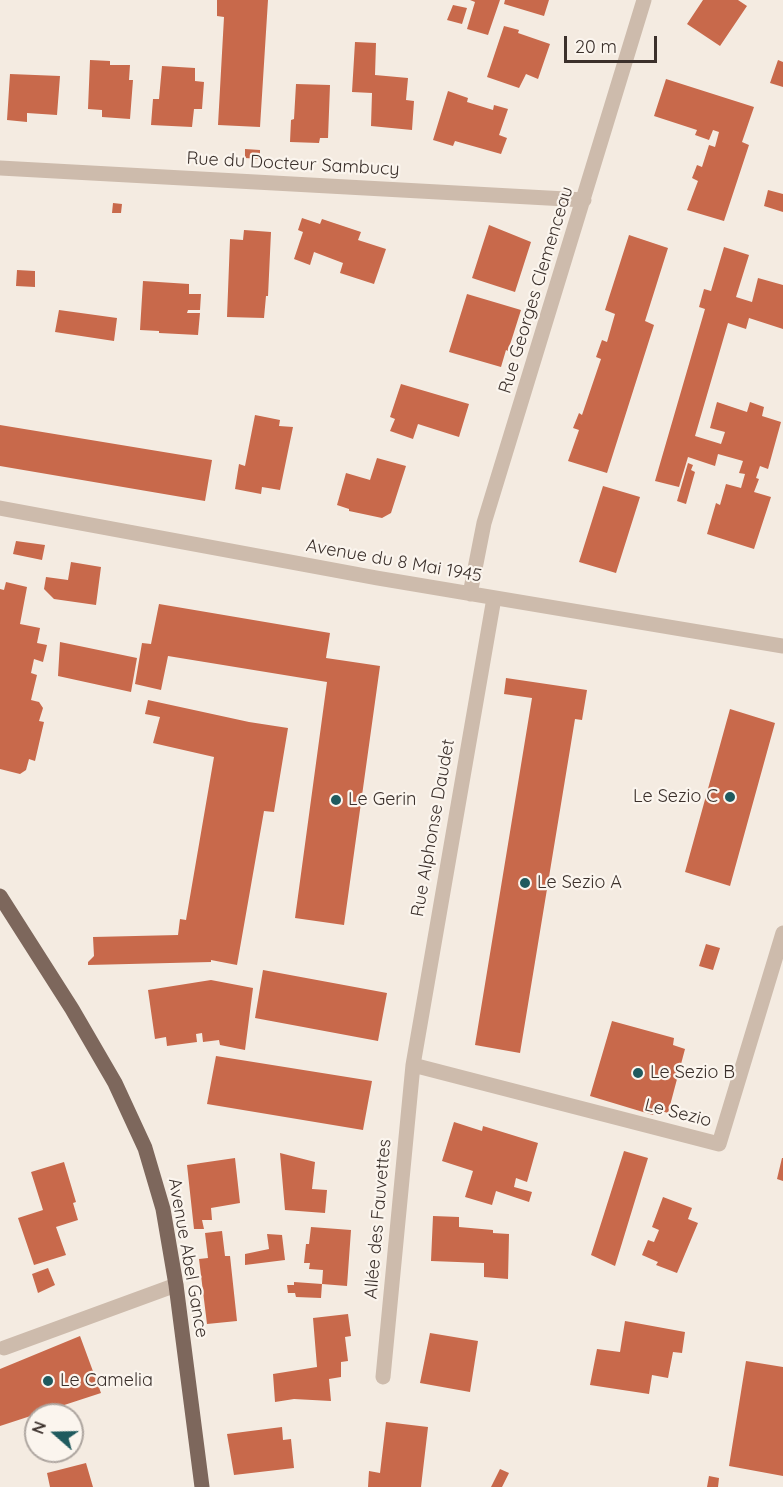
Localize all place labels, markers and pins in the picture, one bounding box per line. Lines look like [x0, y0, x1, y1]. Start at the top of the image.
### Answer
place label: Le Sezio C [633, 786, 718, 808]
place label: Le Gerin [348, 789, 417, 811]
marker: Le Sezio C [723, 790, 737, 804]
marker: Le Gerin [329, 793, 343, 807]
place label: Le Sezio A [537, 872, 622, 894]
marker: Le Sezio A [518, 876, 532, 890]
place label: Le Sezio B [650, 1062, 735, 1084]
marker: Le Sezio B [631, 1066, 645, 1080]
place label: Le Camelia [60, 1370, 153, 1392]
marker: Le Camelia [41, 1374, 55, 1388]

